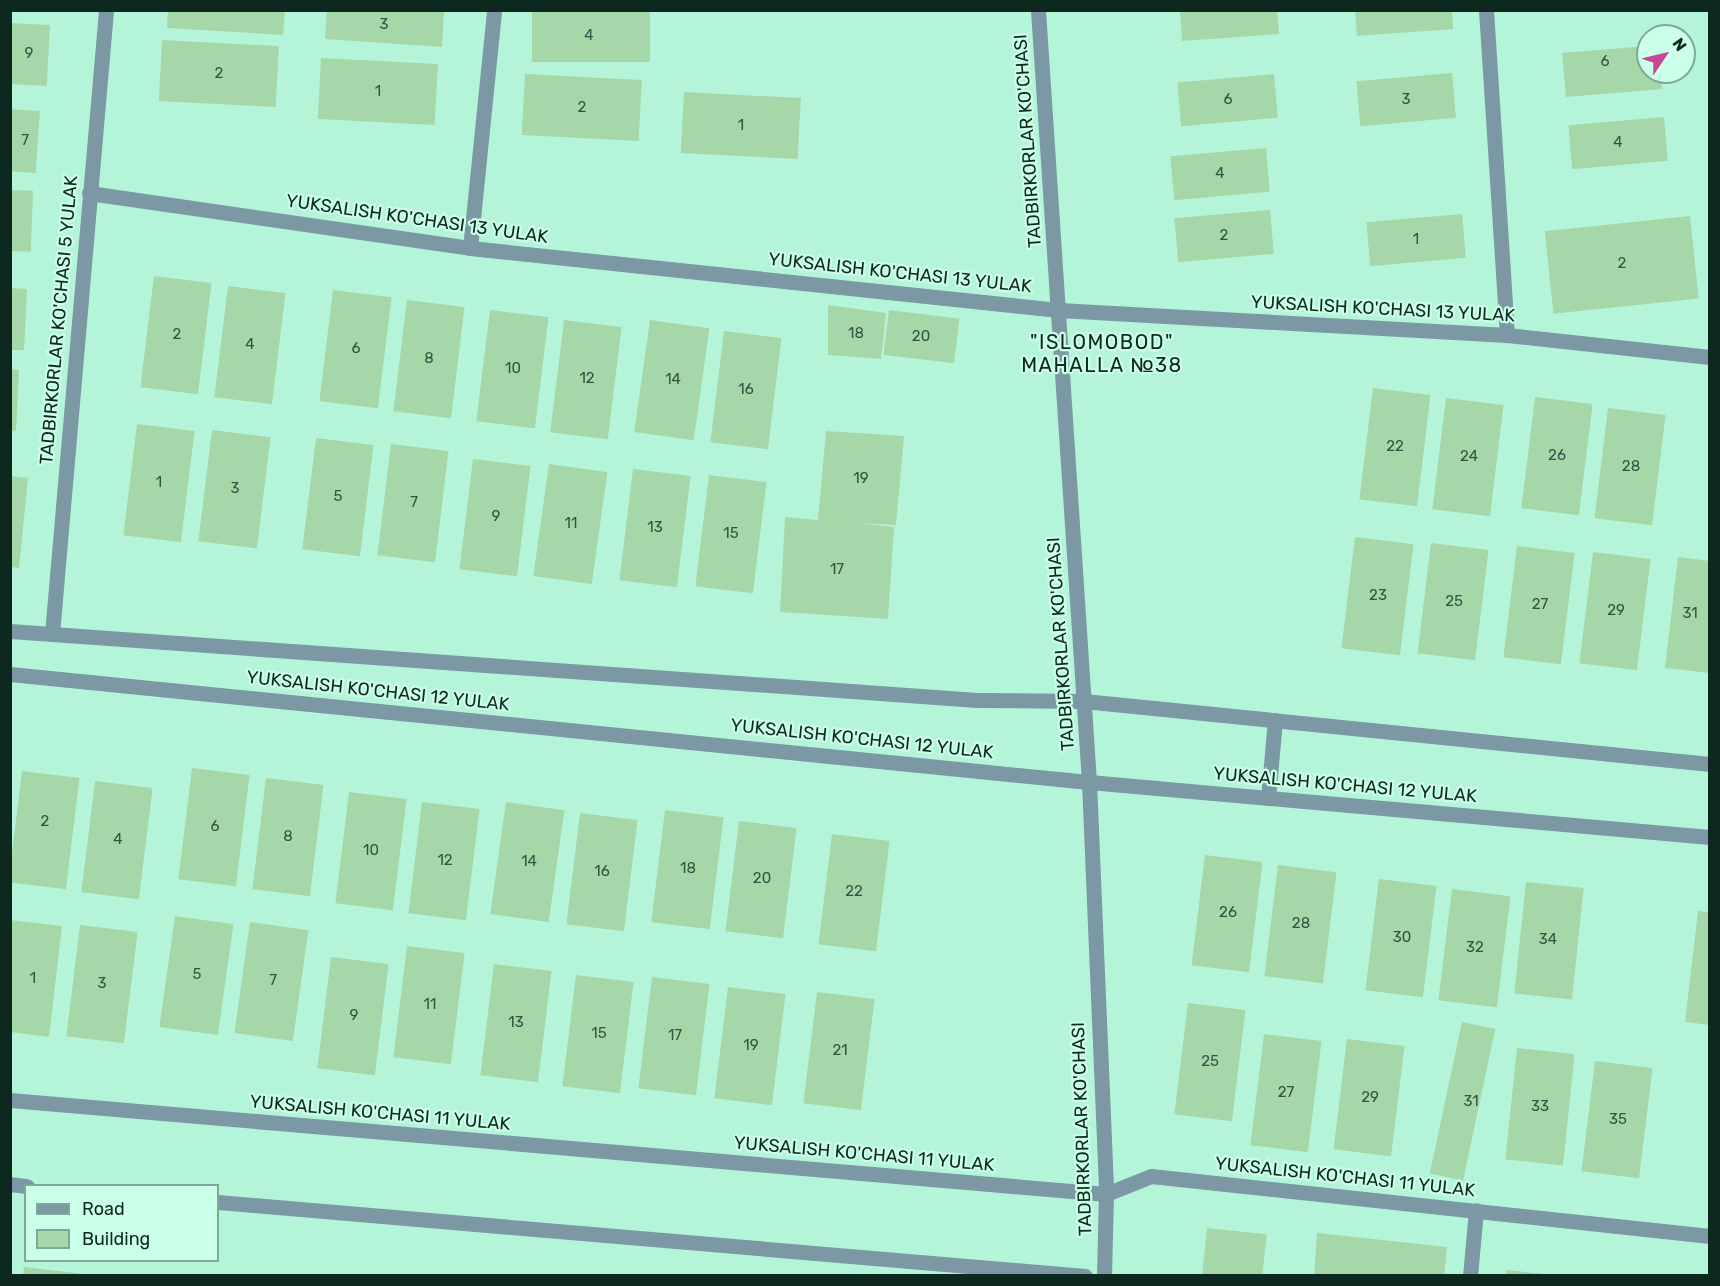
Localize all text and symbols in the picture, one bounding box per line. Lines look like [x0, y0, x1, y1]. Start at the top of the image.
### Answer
house number: 3 [379, 16, 389, 34]
north arrow [1636, 24, 1696, 84]
house number: 4 [584, 27, 594, 45]
street label: TADBIRKORLAR KO'CHASI [1010, 34, 1046, 248]
text: N [1668, 34, 1691, 55]
house number: 9 [25, 45, 33, 63]
house number: 6 [1600, 53, 1610, 71]
house number: 2 [215, 65, 223, 83]
house number: 1 [375, 83, 381, 101]
house number: 6 [1223, 91, 1233, 109]
house number: 3 [1401, 91, 1411, 109]
house number: 2 [578, 99, 586, 117]
house number: 1 [738, 117, 744, 135]
house number: 7 [21, 132, 29, 150]
house number: 4 [1613, 134, 1623, 152]
house number: 4 [1215, 165, 1225, 183]
street label: TADBIRKORLAR KO'CHASI 5 YULAK [36, 174, 82, 466]
street label: YUKSALISH KO'CHASI 13 YULAK [284, 190, 550, 248]
house number: 2 [1220, 227, 1228, 245]
house number: 1 [1413, 231, 1419, 249]
street label: YUKSALISH KO'CHASI 13 YULAK [767, 248, 1033, 298]
house number: 2 [1618, 255, 1626, 273]
street label: YUKSALISH KO'CHASI 13 YULAK [1250, 291, 1516, 327]
house number: 18 [848, 325, 864, 343]
house number: 2 [173, 326, 181, 344]
house number: 20 [912, 328, 930, 346]
district label: "ISLOMOBOD" MAHALLA №38 [1021, 330, 1183, 377]
house number: 4 [245, 336, 255, 354]
house number: 6 [351, 340, 361, 358]
house number: 8 [424, 350, 434, 368]
house number: 10 [505, 360, 521, 378]
house number: 12 [579, 370, 595, 388]
house number: 14 [665, 371, 681, 389]
house number: 16 [738, 381, 754, 399]
house number: 22 [1386, 438, 1404, 456]
house number: 26 [1548, 447, 1566, 465]
house number: 24 [1460, 448, 1478, 466]
house number: 28 [1622, 458, 1640, 476]
house number: 19 [853, 470, 869, 488]
house number: 1 [156, 474, 162, 492]
house number: 3 [230, 480, 240, 498]
house number: 5 [334, 488, 342, 506]
house number: 7 [410, 494, 418, 512]
house number: 9 [492, 508, 500, 526]
house number: 11 [565, 515, 577, 533]
house number: 13 [647, 519, 663, 537]
house number: 15 [723, 525, 739, 543]
street label: TADBIRKORLAR KO'CHASI [1043, 537, 1079, 751]
house number: 17 [830, 561, 844, 579]
house number: 23 [1369, 587, 1387, 605]
house number: 25 [1445, 593, 1463, 611]
house number: 27 [1532, 596, 1548, 614]
house number: 29 [1607, 602, 1625, 620]
house number: 31 [1682, 605, 1698, 623]
street label: YUKSALISH KO'CHASI 12 YULAK [245, 666, 511, 716]
street label: YUKSALISH KO'CHASI 12 YULAK [729, 714, 995, 764]
street label: YUKSALISH KO'CHASI 12 YULAK [1212, 763, 1478, 807]
house number: 2 [41, 813, 49, 831]
house number: 6 [210, 818, 220, 836]
house number: 8 [283, 828, 293, 846]
house number: 4 [113, 831, 123, 849]
house number: 10 [363, 842, 379, 860]
house number: 12 [437, 852, 453, 870]
house number: 14 [521, 853, 537, 871]
house number: 18 [680, 860, 696, 878]
house number: 16 [594, 863, 610, 881]
house number: 20 [753, 870, 771, 888]
house number: 22 [845, 883, 863, 901]
house number: 26 [1219, 904, 1237, 922]
house number: 28 [1292, 915, 1310, 933]
house number: 30 [1393, 929, 1411, 947]
house number: 34 [1539, 931, 1557, 949]
house number: 32 [1466, 939, 1484, 957]
house number: 5 [193, 966, 201, 984]
house number: 1 [30, 970, 36, 988]
house number: 7 [269, 972, 277, 990]
house number: 3 [97, 975, 107, 993]
house number: 11 [424, 996, 436, 1014]
house number: 9 [350, 1007, 358, 1025]
house number: 13 [508, 1014, 524, 1032]
street label: TADBIRKORLAR KO'CHASI [1067, 1022, 1097, 1236]
house number: 15 [591, 1025, 607, 1043]
house number: 17 [668, 1027, 682, 1045]
house number: 19 [743, 1037, 759, 1055]
house number: 21 [832, 1042, 848, 1060]
house number: 25 [1201, 1053, 1219, 1071]
house number: 27 [1278, 1084, 1294, 1102]
house number: 29 [1361, 1089, 1379, 1107]
street label: YUKSALISH KO'CHASI 11 YULAK [249, 1091, 511, 1135]
house number: 31 [1463, 1093, 1479, 1111]
house number: 33 [1531, 1098, 1549, 1116]
house number: 35 [1609, 1111, 1627, 1129]
street label: YUKSALISH KO'CHASI 11 YULAK [733, 1132, 995, 1176]
street label: YUKSALISH KO'CHASI 11 YULAK [1214, 1153, 1476, 1201]
legend [24, 1184, 219, 1262]
text: Road [82, 1198, 125, 1220]
text: Building [82, 1228, 150, 1250]

